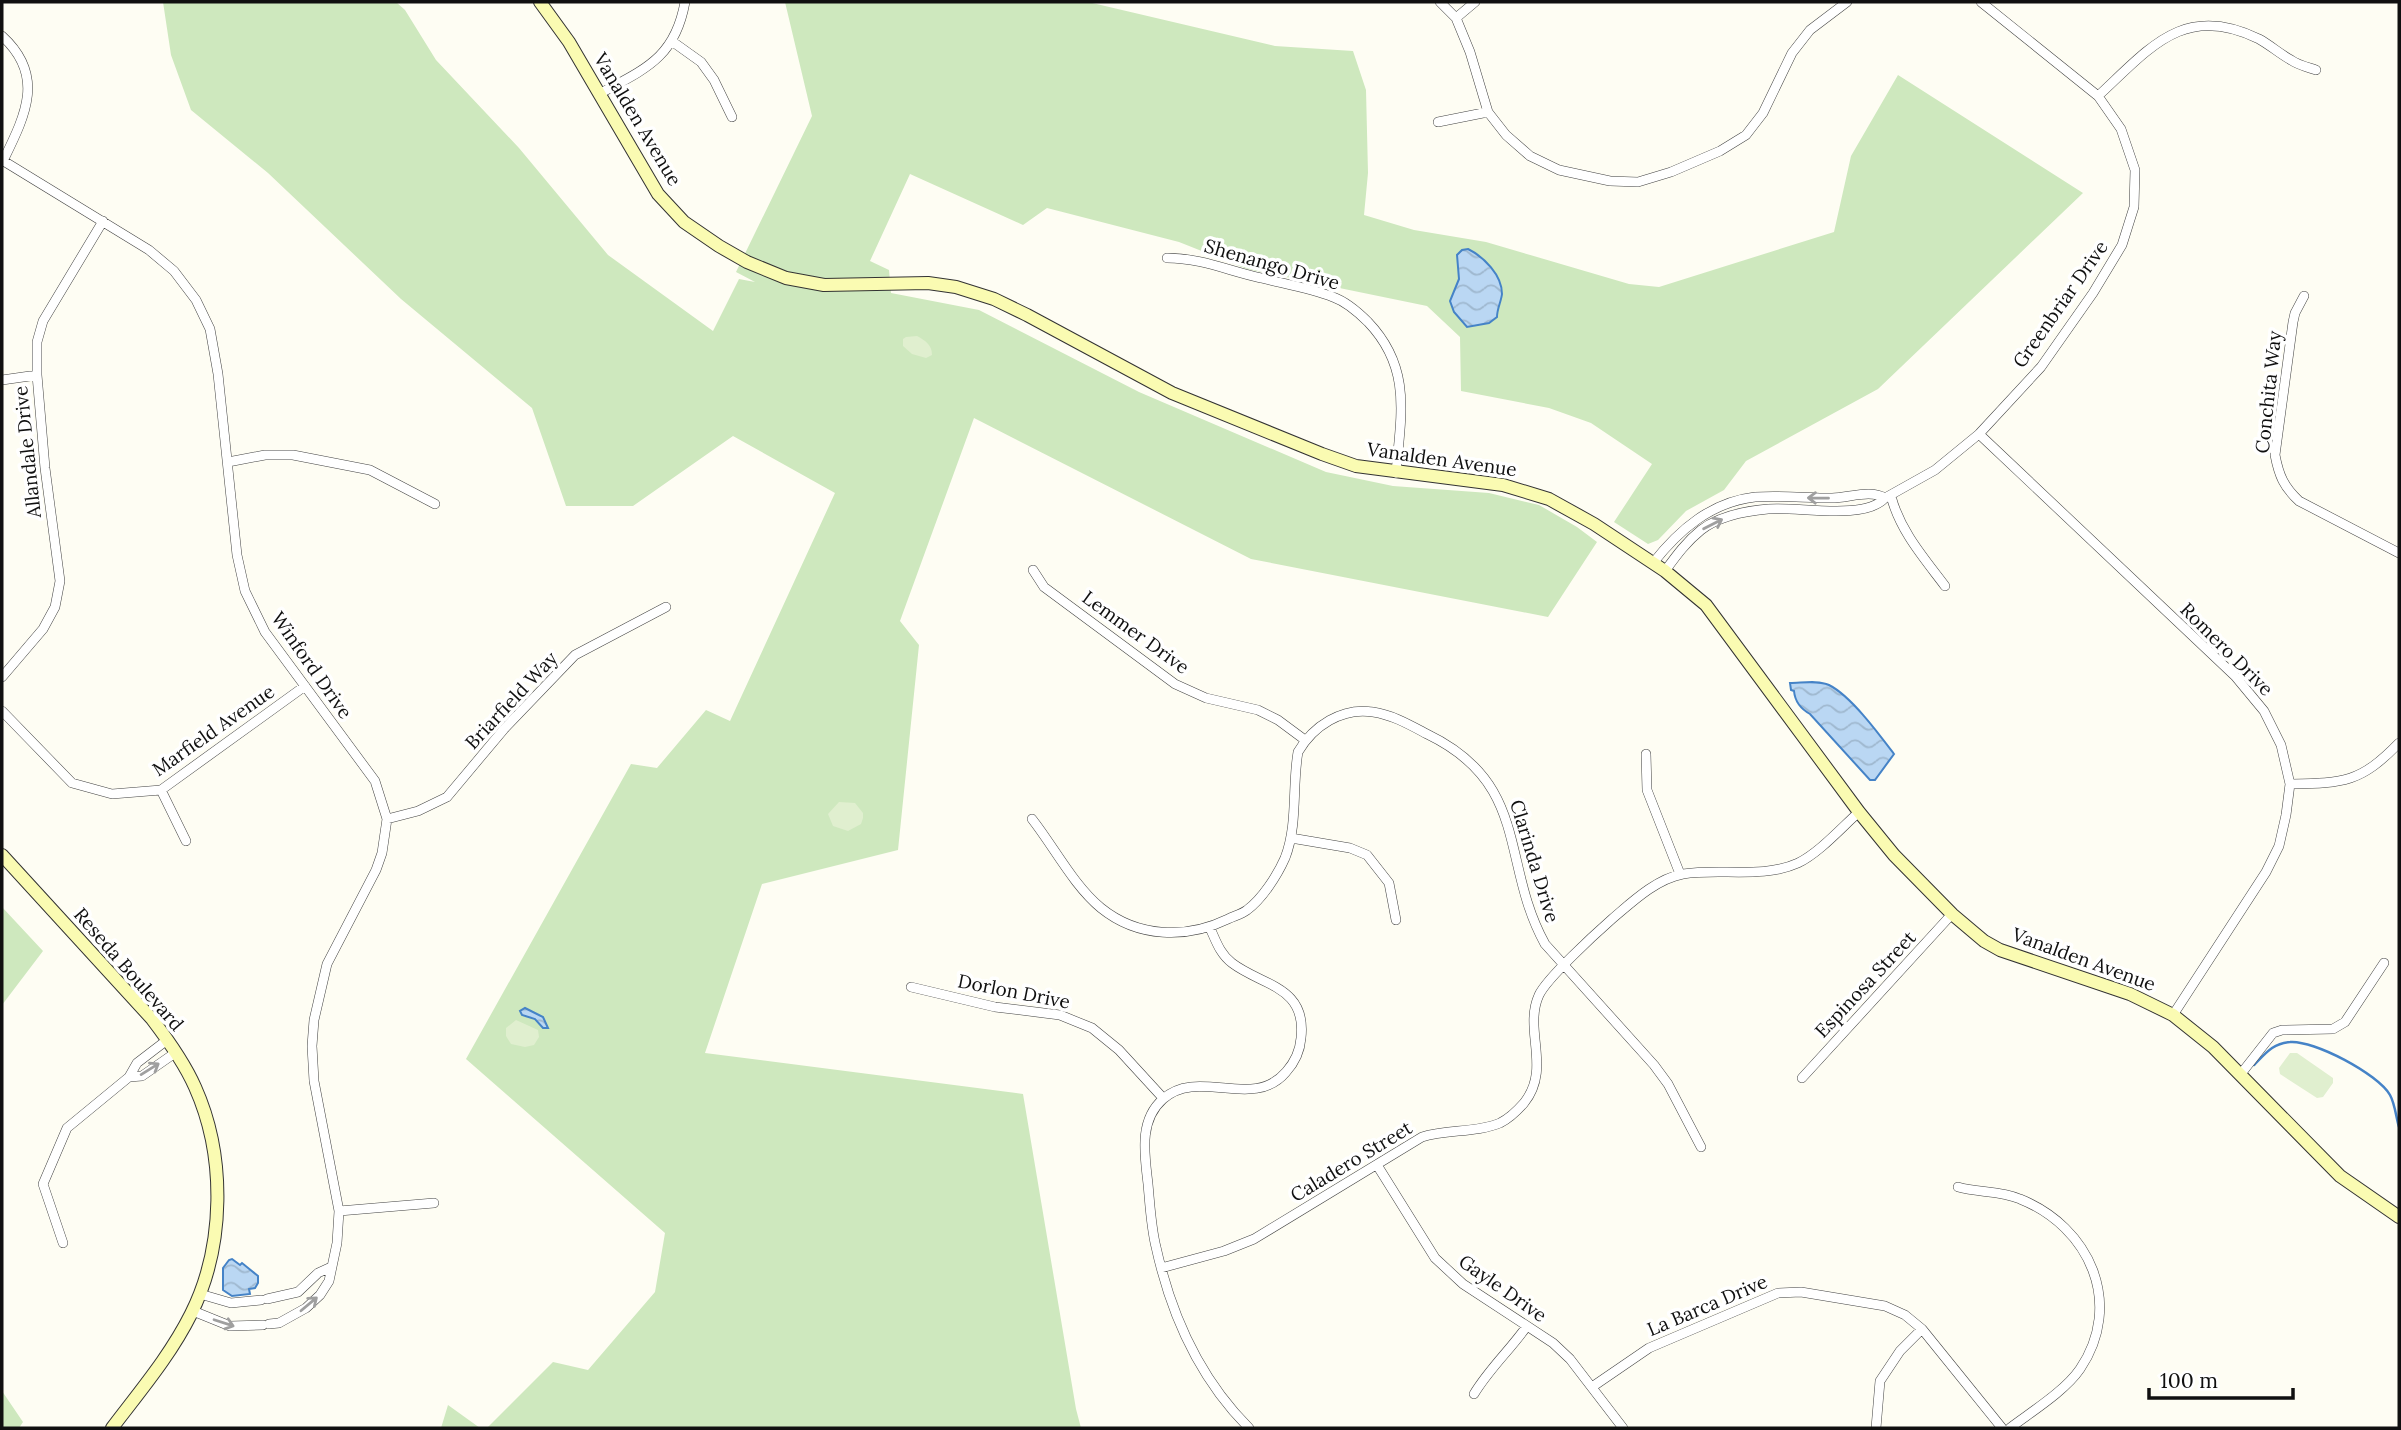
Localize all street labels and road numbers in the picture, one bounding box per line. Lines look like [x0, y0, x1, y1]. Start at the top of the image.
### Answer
street label: Vanalden Avenue [588, 47, 687, 190]
street label: Shenango Drive [1202, 233, 1342, 295]
street label: Greenbriar Drive [2007, 236, 2113, 372]
street label: Conchita Way [2250, 330, 2286, 454]
street label: Allandale Drive [8, 385, 46, 520]
street label: Vanalden Avenue [1365, 436, 1518, 481]
street label: Lemmer Drive [1078, 585, 1194, 679]
street label: Romero Drive [2175, 597, 2279, 701]
street label: Winford Drive [266, 607, 358, 723]
street label: Briarfield Way [460, 646, 562, 754]
street label: Marfield Avenue [147, 679, 279, 781]
street label: Clarinda Drive [1505, 797, 1565, 925]
street label: Reseda Boulevard [69, 902, 189, 1036]
street label: Vanalden Avenue [2008, 922, 2159, 996]
street label: Espinosa Street [1809, 925, 1921, 1042]
street label: Dorlon Drive [956, 968, 1072, 1014]
street label: Caladero Street [1286, 1115, 1417, 1207]
street label: Gayle Drive [1454, 1249, 1552, 1327]
street label: La Barca Drive [1643, 1269, 1771, 1341]

